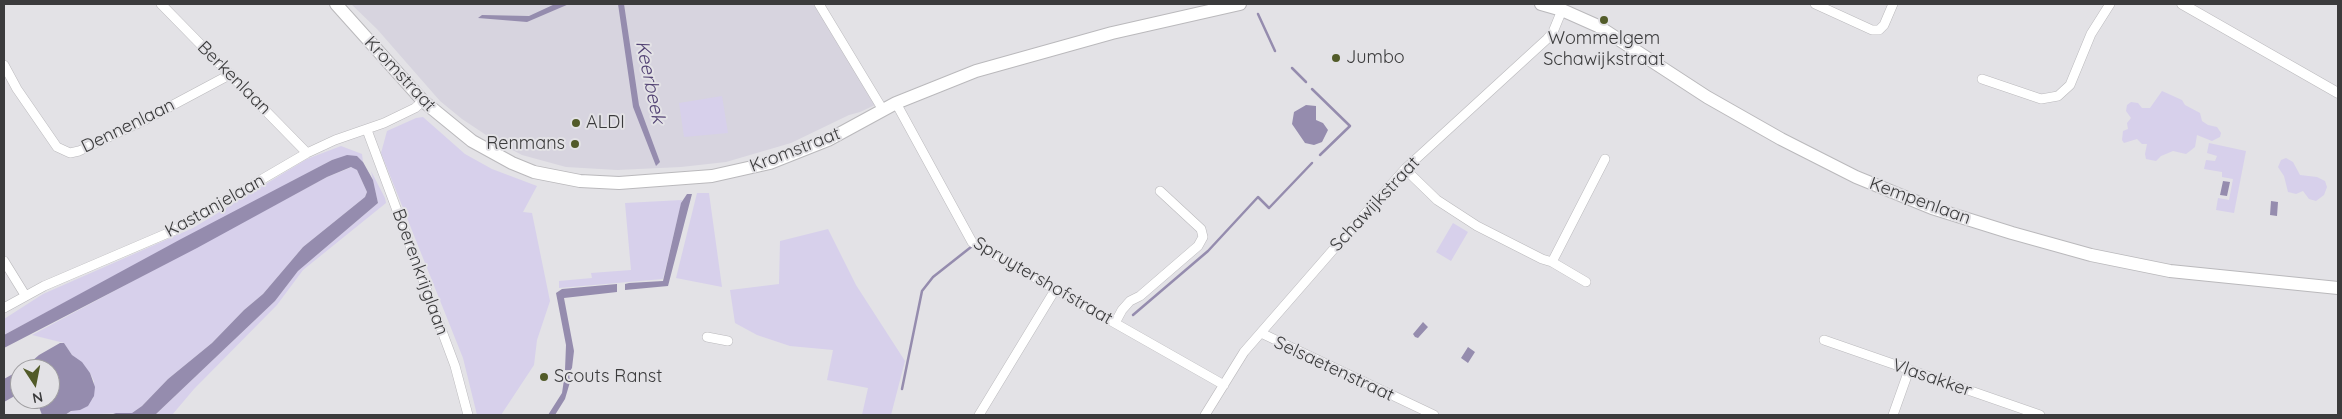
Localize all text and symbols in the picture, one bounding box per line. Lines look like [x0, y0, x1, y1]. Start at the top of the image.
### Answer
marker: Wommelgem Schawijkstraat [1598, 14, 1610, 26]
place label: Wommelgem Schawijkstraat [1543, 28, 1665, 70]
street label: Kromstraat [360, 32, 440, 116]
street label: Berkenlaan [193, 37, 275, 119]
water label: Keerbeek [630, 38, 670, 126]
place label: Jumbo [1346, 47, 1405, 69]
marker: Jumbo [1330, 52, 1342, 64]
street label: Dennenlaan [78, 94, 178, 158]
place label: ALDI [586, 112, 625, 134]
marker: ALDI [570, 117, 582, 129]
street label: Kromstraat [747, 123, 843, 177]
place label: Renmans [486, 133, 565, 155]
marker: Renmans [569, 138, 581, 150]
street label: Schawijkstraat [1326, 152, 1424, 256]
street label: Kastanjelaan [161, 170, 269, 242]
street label: Kempenlaan [1866, 173, 1974, 229]
street label: Boerenkrijglaan [387, 206, 453, 338]
street label: Spruytershofstraat [970, 232, 1116, 330]
street label: Selsaetenstraat [1271, 332, 1397, 406]
street label: Vlasakker [1890, 354, 1974, 402]
north arrow [10, 359, 60, 409]
place label: Scouts Ranst [554, 366, 662, 388]
marker: Scouts Ranst [538, 371, 550, 383]
text: N [31, 388, 44, 408]

